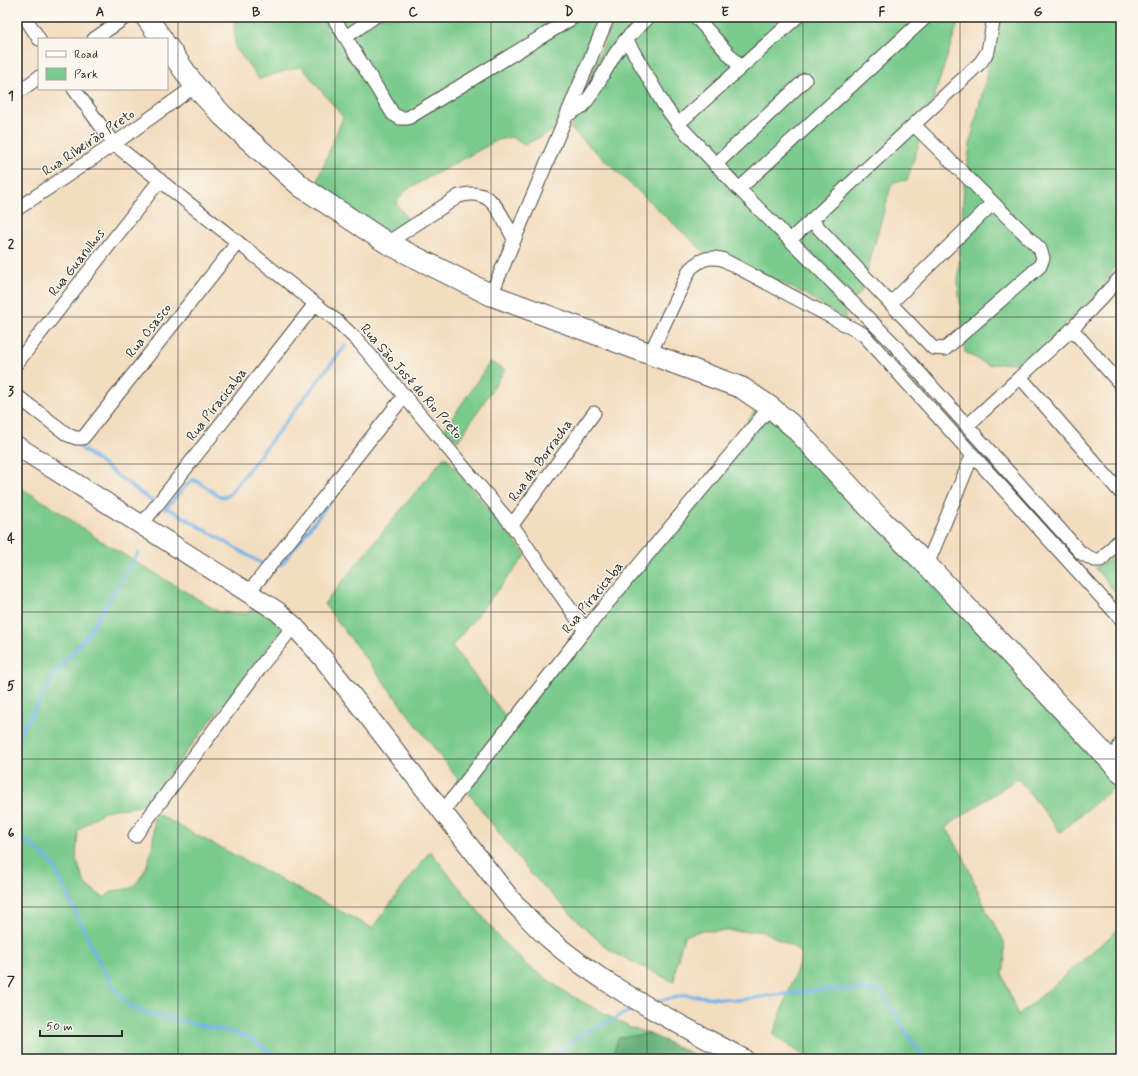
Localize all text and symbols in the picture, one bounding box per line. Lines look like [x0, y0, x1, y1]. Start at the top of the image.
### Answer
text: A [96, 4, 104, 21]
text: B [252, 4, 261, 21]
text: C [408, 4, 418, 21]
text: D [565, 4, 574, 21]
text: E [721, 4, 729, 21]
text: F [879, 4, 886, 21]
text: G [1034, 4, 1043, 21]
legend [38, 38, 168, 90]
text: Road [74, 47, 98, 63]
text: Park [74, 67, 98, 83]
text: 1 [8, 88, 14, 105]
street label: Rua Ribeirão Preto [39, 105, 138, 180]
street label: Rua Guarulhos [45, 225, 109, 300]
text: 2 [8, 236, 15, 253]
street label: Rua Osasco [122, 299, 176, 362]
street label: Rua São José do Rio Preto [356, 320, 466, 443]
street label: Rua Piracicaba [183, 364, 251, 445]
text: 3 [8, 383, 14, 400]
street label: Rua da Borracha [505, 416, 577, 506]
text: 4 [7, 531, 15, 548]
street label: Rua Piracicaba [558, 558, 628, 638]
text: 5 [7, 678, 15, 695]
text: 6 [8, 825, 15, 842]
text: 7 [7, 973, 15, 990]
scale bar [40, 1012, 122, 1038]
text: 50 m [46, 1019, 73, 1035]

